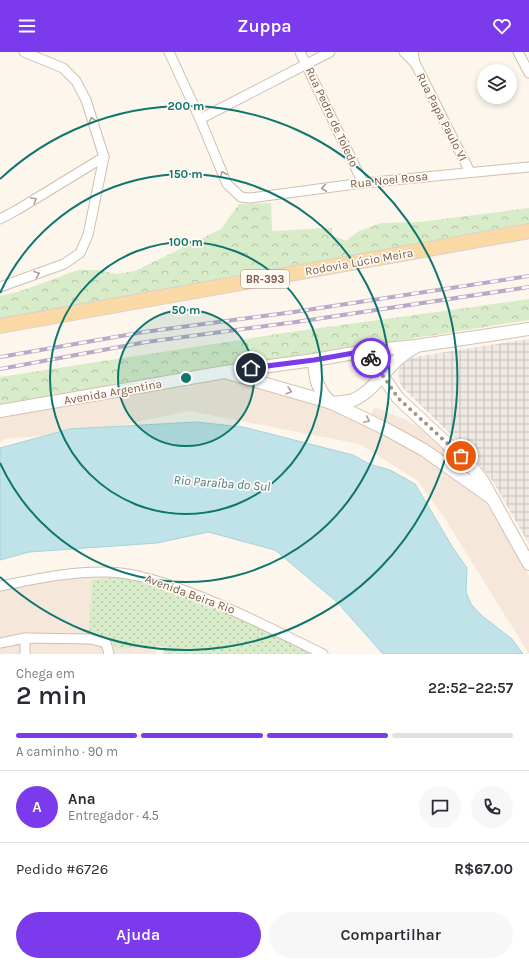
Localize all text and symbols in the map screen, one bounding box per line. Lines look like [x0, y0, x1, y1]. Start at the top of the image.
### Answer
icon: menu [16, 15, 38, 37]
text: Zuppa [237, 15, 292, 37]
icon: heart [491, 15, 513, 37]
map controls [477, 64, 517, 104]
button: layers [477, 64, 517, 104]
street label: Rua Pedro de Toledo [303, 65, 361, 169]
street label: Rua Papa Paulo VI [414, 71, 470, 163]
text: 200 m [168, 99, 204, 113]
one-way arrow [88, 117, 97, 124]
text: 150 m [169, 167, 203, 181]
street label: Rua Noel Rosa [349, 169, 429, 191]
one-way arrow [220, 171, 228, 179]
one-way arrow [321, 183, 327, 192]
one-way arrow [30, 197, 37, 204]
text: 100 m [169, 235, 203, 249]
street label: Rodovia Lúcio Meira [304, 246, 414, 278]
road number: BR-393 [241, 270, 289, 288]
one-way arrow [33, 271, 40, 279]
text: 50 m [172, 303, 201, 317]
courier [351, 338, 391, 378]
icon: bike [360, 347, 382, 369]
pin [234, 351, 268, 385]
icon: home [240, 357, 262, 379]
centre of rings [179, 371, 193, 385]
street label: Avenida Argentina [63, 376, 163, 408]
one-way arrow [286, 386, 293, 395]
one-way arrow [363, 415, 370, 423]
pin [444, 439, 478, 473]
icon: bag [450, 445, 472, 467]
water label: Rio Paraíba do Sul [173, 472, 271, 494]
street label: Avenida Beira Rio [143, 571, 237, 617]
text: Chega em [16, 666, 75, 681]
text: 22:52–22:57 [428, 679, 513, 697]
text: 2 min [16, 680, 87, 711]
text: A caminho · 90 m [16, 744, 118, 759]
button: chat [419, 786, 461, 828]
button: phone [471, 786, 513, 828]
text: Ana [68, 790, 96, 808]
text: A [32, 798, 42, 816]
text: Entregador · 4.5 [68, 808, 159, 823]
text: Pedido #6726 [16, 860, 108, 878]
text: R$67.00 [454, 860, 513, 878]
button: Ajuda [16, 912, 261, 958]
button: Compartilhar [269, 912, 513, 958]

